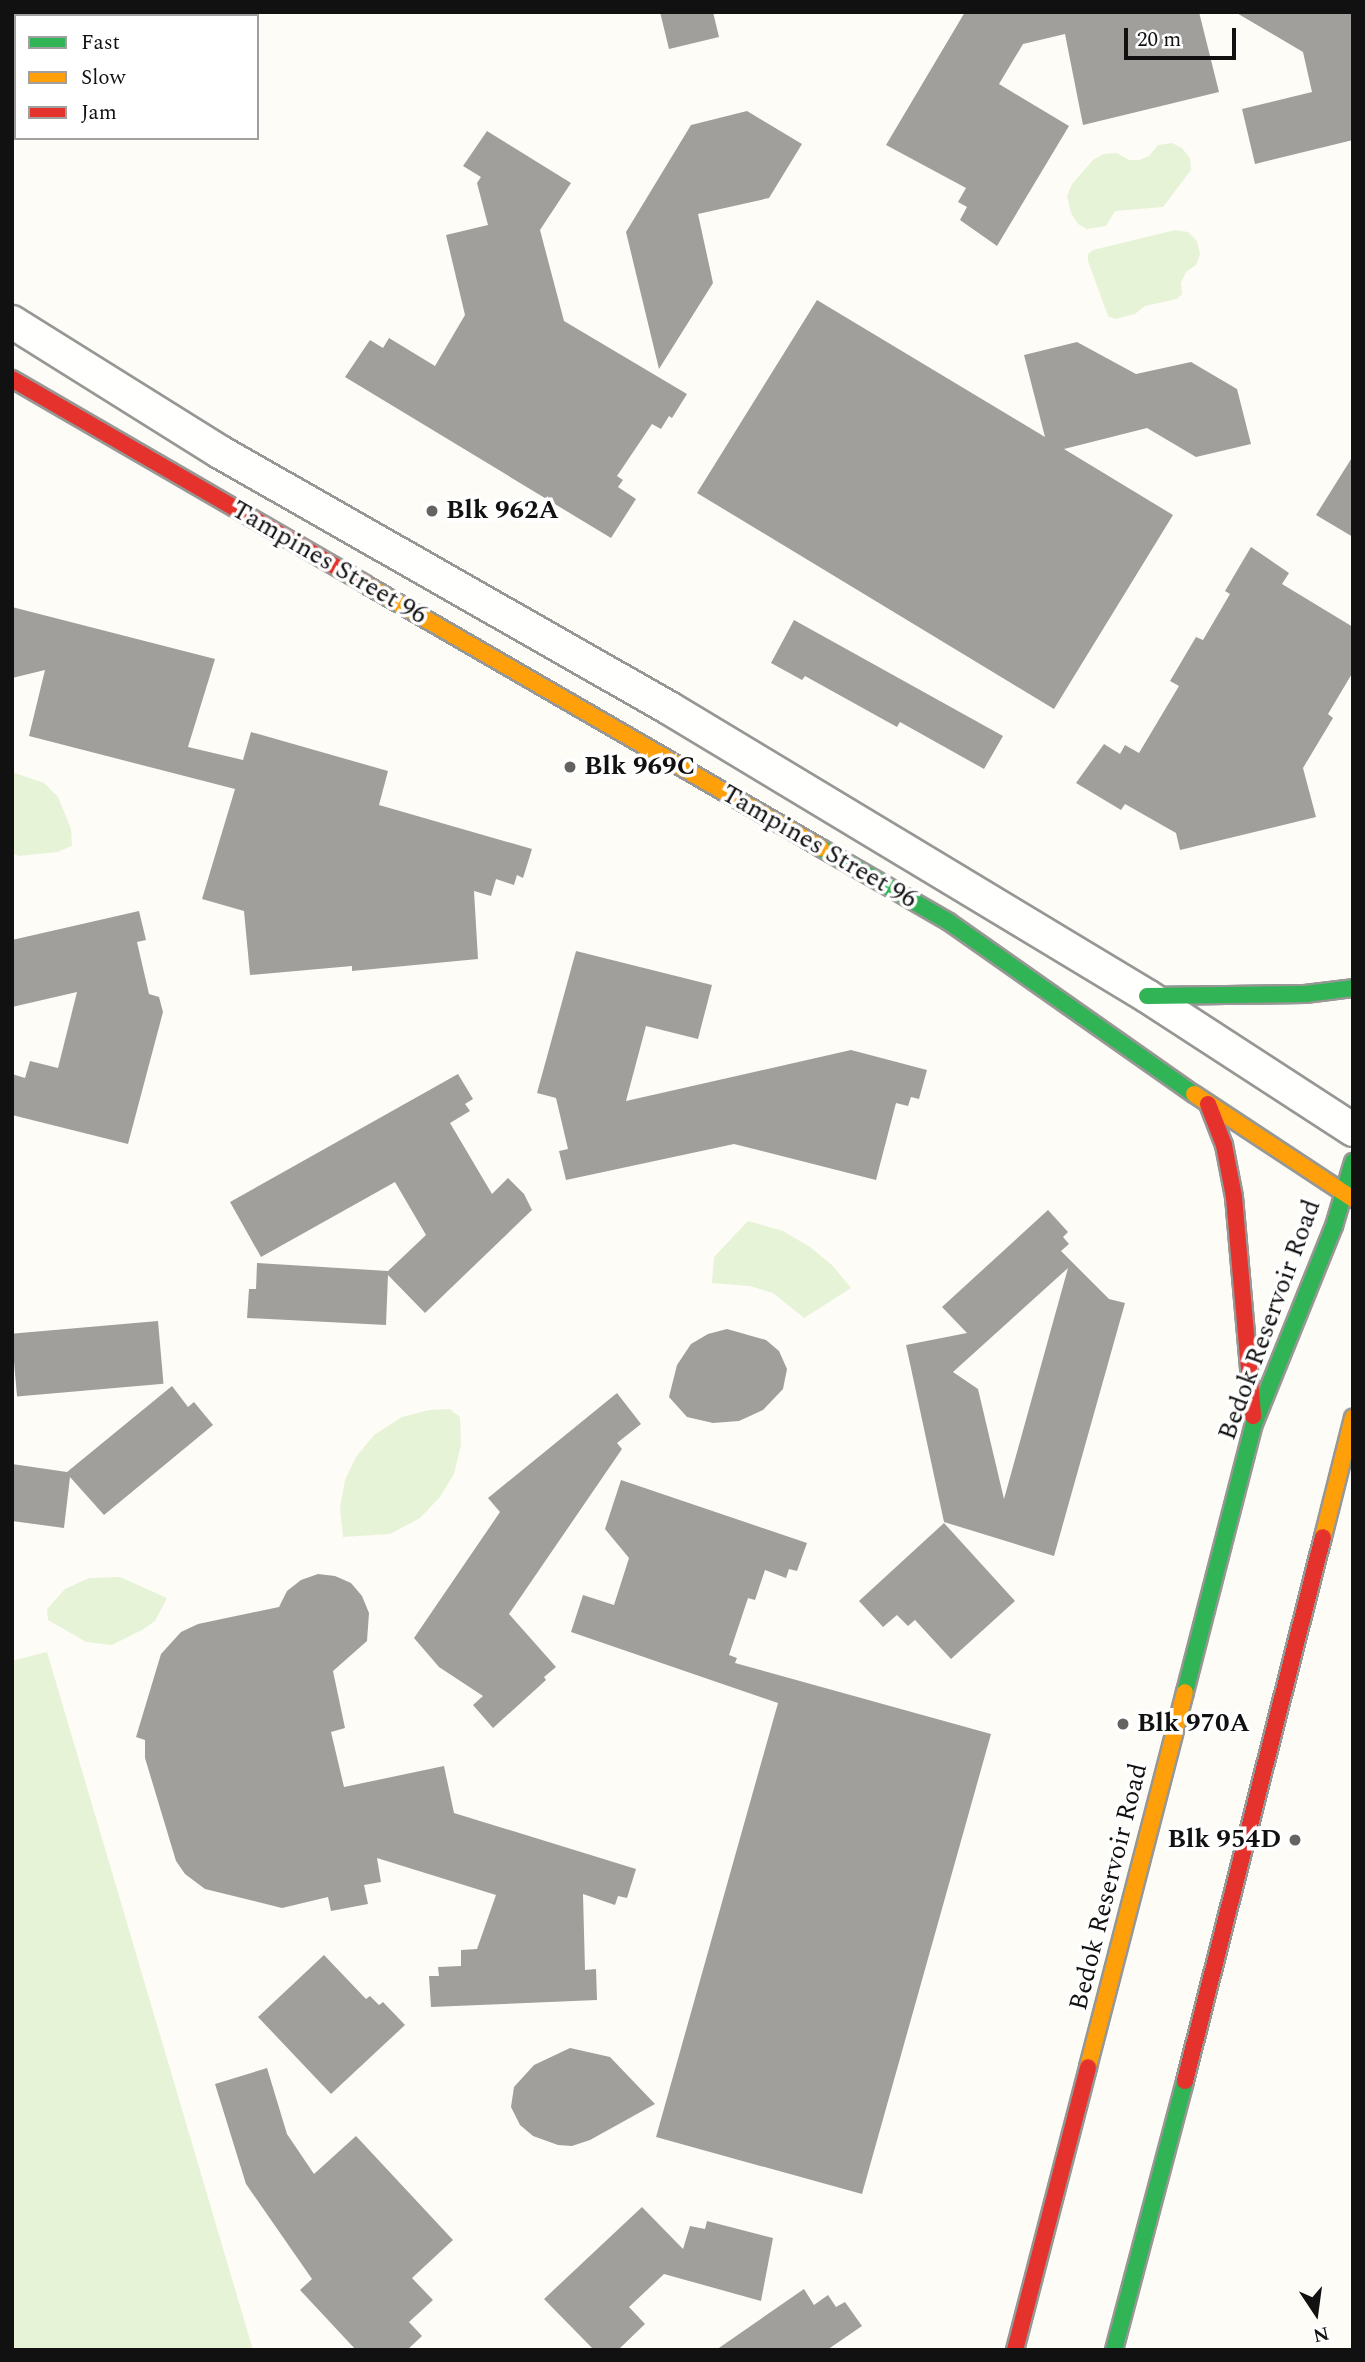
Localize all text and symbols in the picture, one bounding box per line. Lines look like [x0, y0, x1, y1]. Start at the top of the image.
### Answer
legend [14, 14, 259, 140]
scale bar [1127, 14, 1239, 58]
text: 20 m [1137, 24, 1181, 56]
text: Fast [81, 27, 120, 59]
text: Slow [81, 62, 125, 94]
text: Jam [81, 97, 117, 129]
street label: Tampines Street 96 [226, 494, 432, 632]
place label: Blk 962A [446, 495, 559, 527]
marker: Blk 962A [424, 503, 440, 519]
place label: Blk 969C [584, 751, 695, 783]
marker: Blk 969C [562, 759, 578, 775]
street label: Tampines Street 96 [716, 778, 922, 916]
street label: Bedok Reservoir Road [1212, 1196, 1328, 1444]
place label: Blk 970A [1137, 1708, 1250, 1740]
marker: Blk 970A [1115, 1716, 1131, 1732]
street label: Bedok Reservoir Road [1063, 1760, 1155, 2014]
place label: Blk 954D [1167, 1824, 1281, 1856]
marker: Blk 954D [1287, 1832, 1303, 1848]
north arrow [1281, 2278, 1351, 2348]
text: N [1310, 2318, 1332, 2350]

